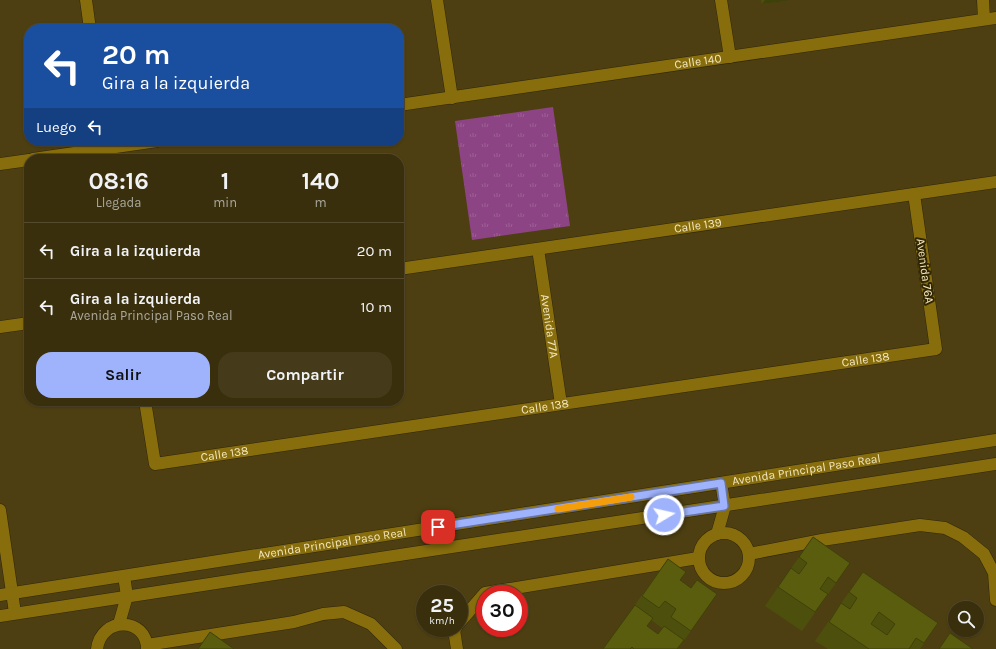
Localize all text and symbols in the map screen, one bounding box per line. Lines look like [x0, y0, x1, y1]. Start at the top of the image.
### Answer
text: 20 m [102, 38, 170, 71]
icon: left [36, 40, 88, 92]
street label: Calle 140 [673, 51, 722, 72]
text: Gira a la izquierda [102, 72, 250, 94]
icon: left [84, 116, 106, 138]
text: Luego [36, 118, 76, 136]
text: 08:16 [88, 167, 149, 195]
text: 1 [221, 167, 229, 195]
text: 140 [302, 167, 340, 195]
text: Llegada [96, 195, 141, 210]
text: min [213, 195, 237, 210]
text: m [314, 195, 327, 210]
street label: Calle 139 [673, 215, 723, 236]
street label: Avenida 76A [914, 238, 937, 305]
icon: left [36, 240, 58, 262]
text: Gira a la izquierda [70, 242, 201, 260]
text: 20 m [357, 242, 392, 260]
text: Gira a la izquierda [70, 290, 201, 308]
street label: Avenida 77A [538, 293, 561, 359]
icon: left [36, 296, 58, 318]
text: 10 m [361, 298, 392, 316]
text: Avenida Principal Paso Real [70, 308, 233, 323]
street label: Calle 138 [841, 349, 890, 370]
button: Salir [36, 352, 210, 398]
button: Compartir [218, 352, 392, 398]
street label: Calle 138 [520, 396, 570, 417]
street label: Calle 138 [200, 443, 249, 464]
street label: Avenida Principal Paso Real [731, 451, 882, 488]
position arrow [643, 494, 685, 536]
pin [421, 510, 455, 544]
icon: arrive [427, 516, 449, 538]
street label: Avenida Principal Paso Real [257, 525, 407, 562]
speed limit sign: 30 [476, 585, 528, 637]
text: 25 [430, 594, 454, 617]
map controls [948, 601, 984, 637]
button: search [948, 601, 984, 637]
text: km/h [429, 615, 455, 627]

